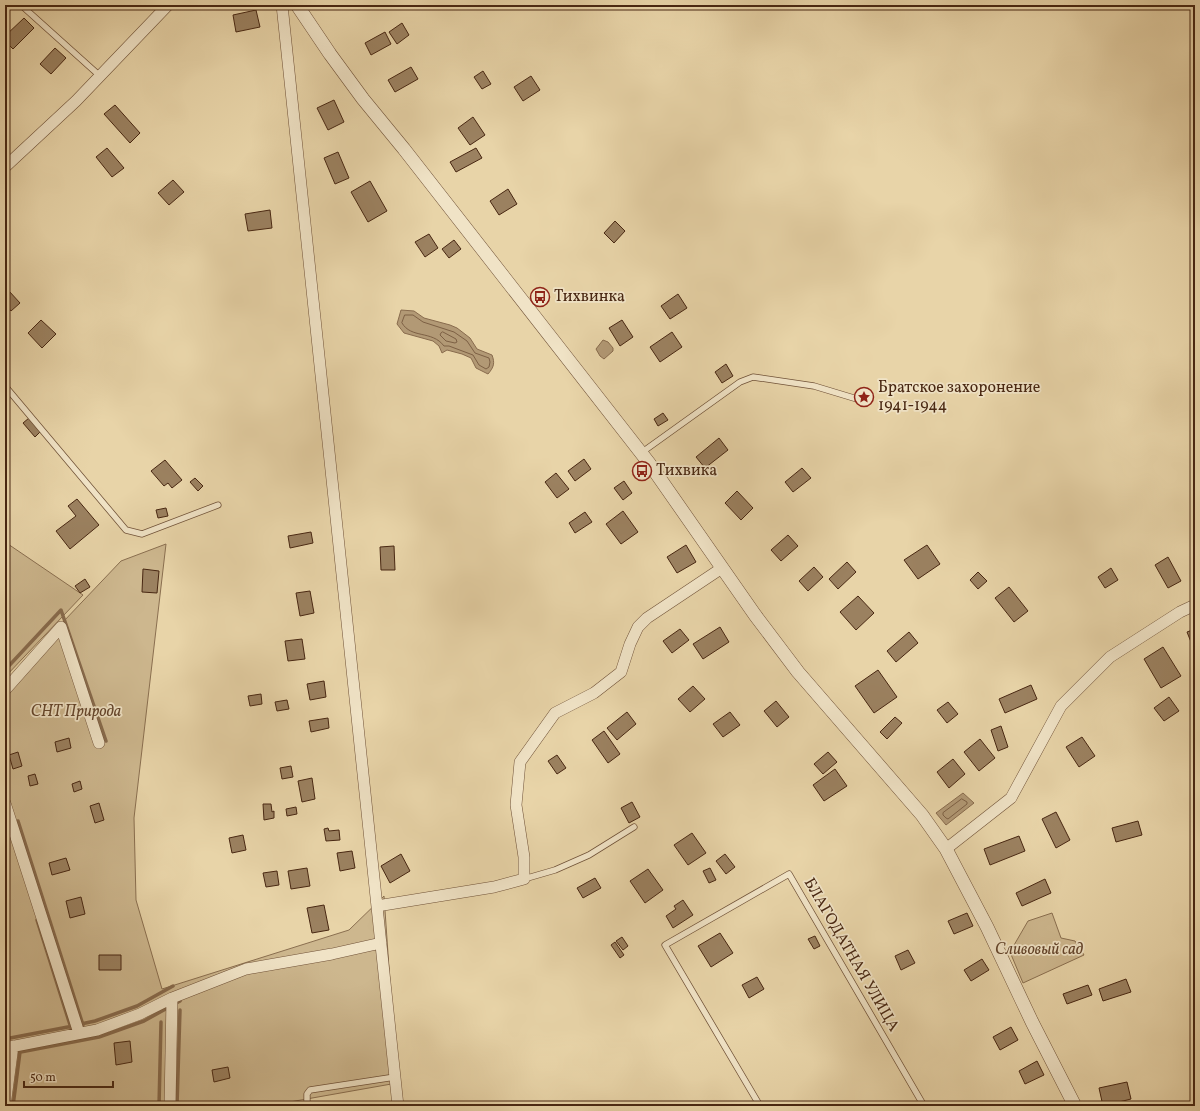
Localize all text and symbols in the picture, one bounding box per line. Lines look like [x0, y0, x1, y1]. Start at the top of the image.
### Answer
bus stop icon: Тихвинка [529, 286, 551, 308]
place label: Тихвинка [554, 286, 625, 308]
place label: Братское захоронение 1941-1944 [878, 377, 1040, 417]
place icon: Братское захоронение 1941-1944 [853, 386, 875, 408]
bus stop icon: Тихвика [631, 460, 653, 482]
place label: Тихвика [656, 460, 717, 482]
park label: СНТ Природа [31, 701, 122, 723]
street label: БЛАГОДАТНАЯ УЛИЦА [798, 874, 904, 1036]
park label: Сливовый сад [995, 939, 1084, 961]
scale bar [24, 1063, 113, 1089]
text: 50 m [30, 1070, 56, 1086]

